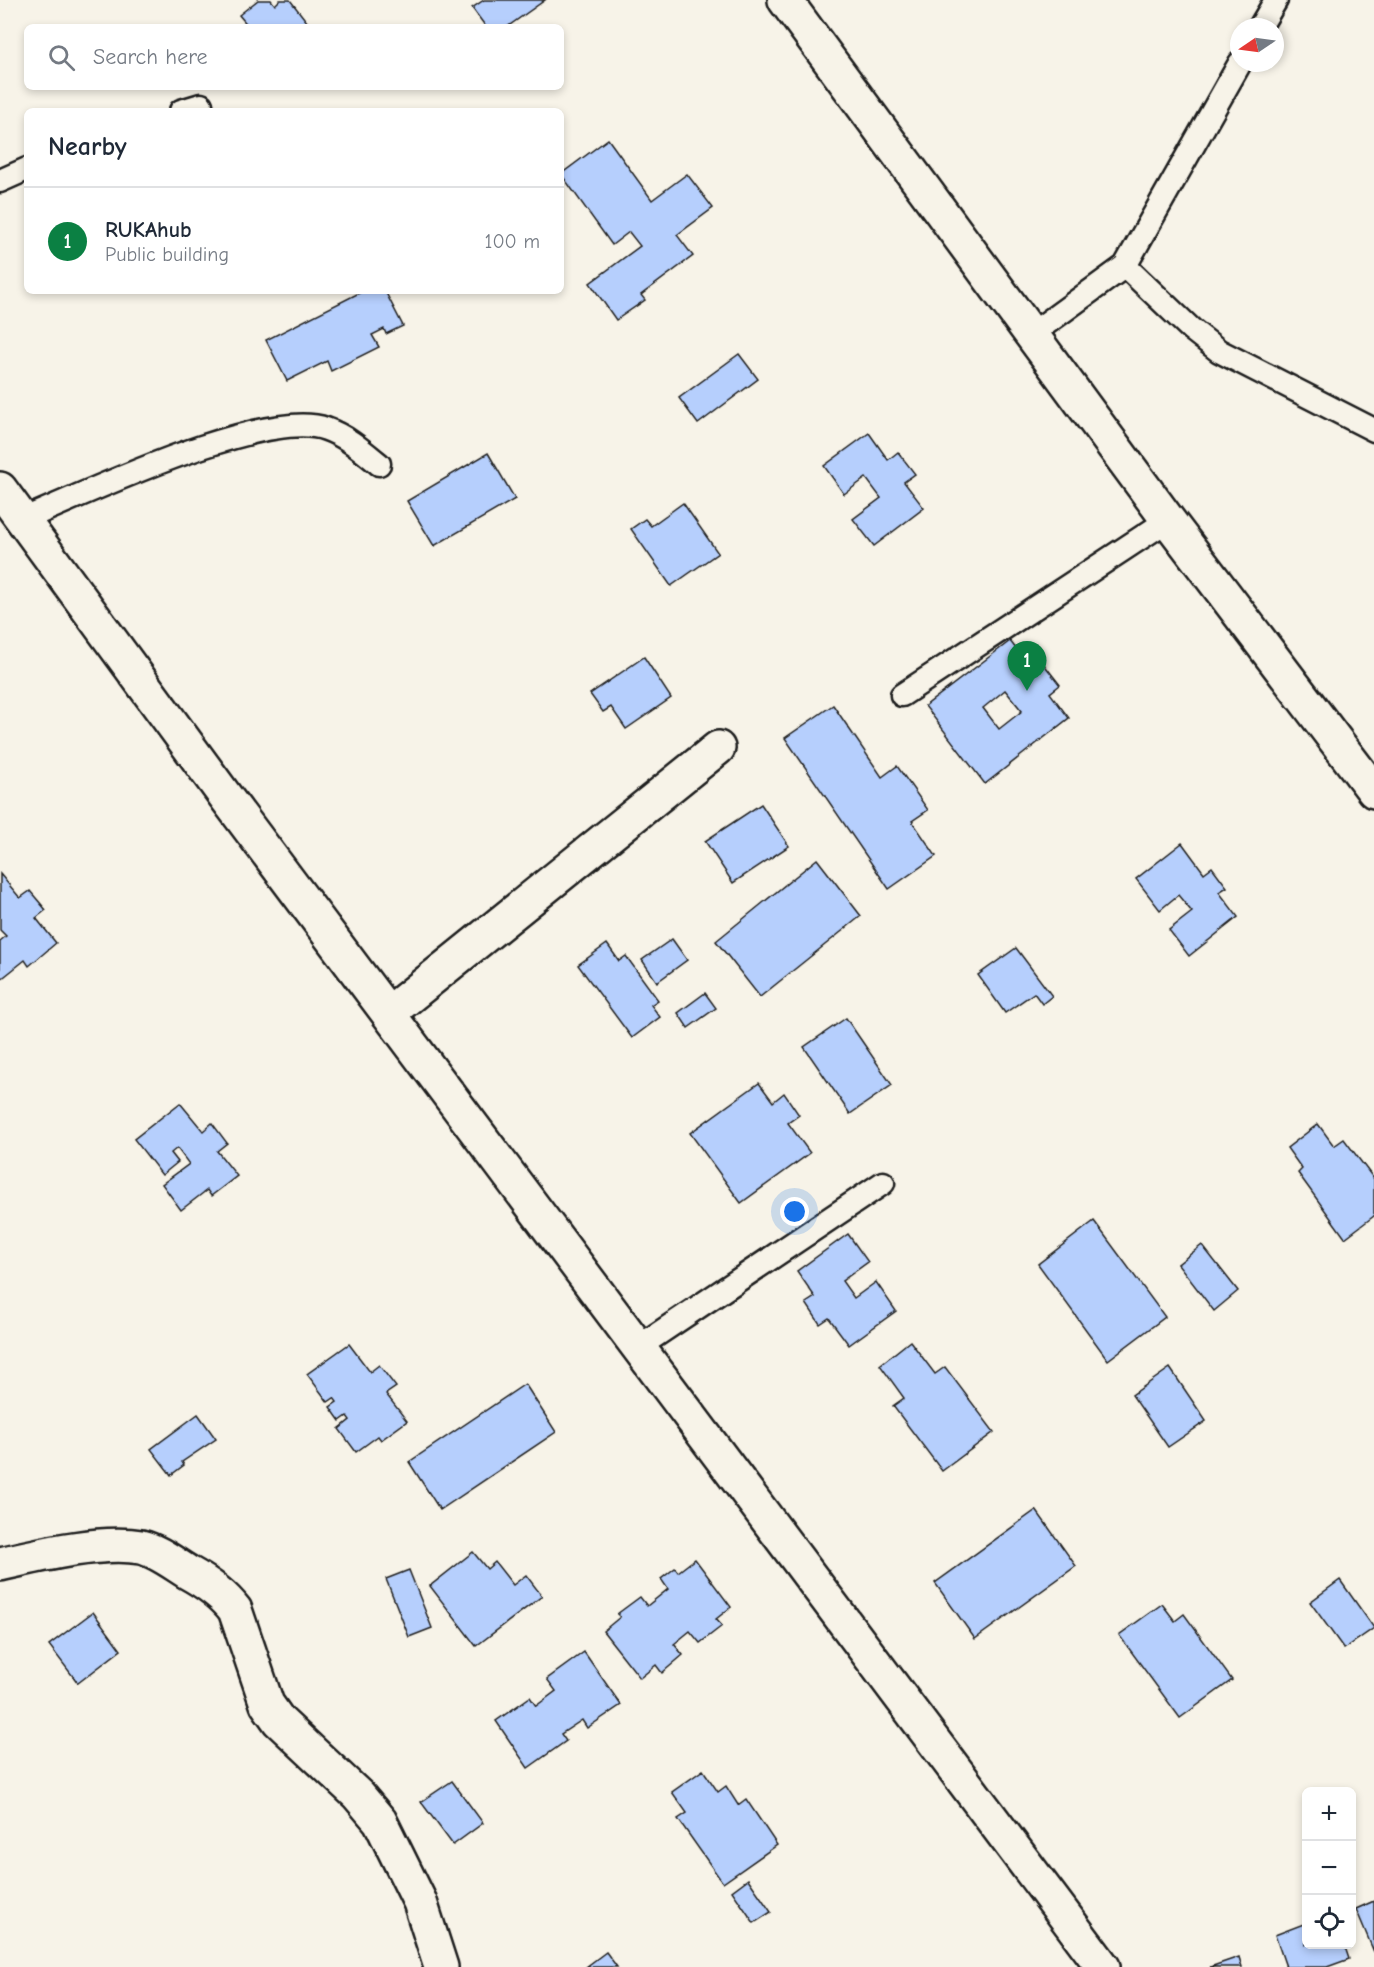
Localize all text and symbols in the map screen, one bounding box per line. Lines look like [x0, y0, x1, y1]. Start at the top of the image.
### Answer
north arrow [1230, 18, 1284, 72]
search box [24, 24, 564, 90]
icon: search [45, 41, 78, 74]
text: Search here [93, 44, 208, 70]
text: Nearby [48, 132, 127, 162]
text: RUKAhub [105, 217, 192, 243]
text: 1 [64, 230, 71, 253]
text: 100 m [485, 230, 540, 253]
text: Public building [105, 243, 229, 266]
pin: 1 [1008, 642, 1046, 691]
your location [780, 1197, 809, 1226]
map controls [1302, 1787, 1356, 1949]
button: + [1302, 1787, 1356, 1841]
button: − [1302, 1841, 1356, 1895]
button: locate [1302, 1895, 1356, 1949]

